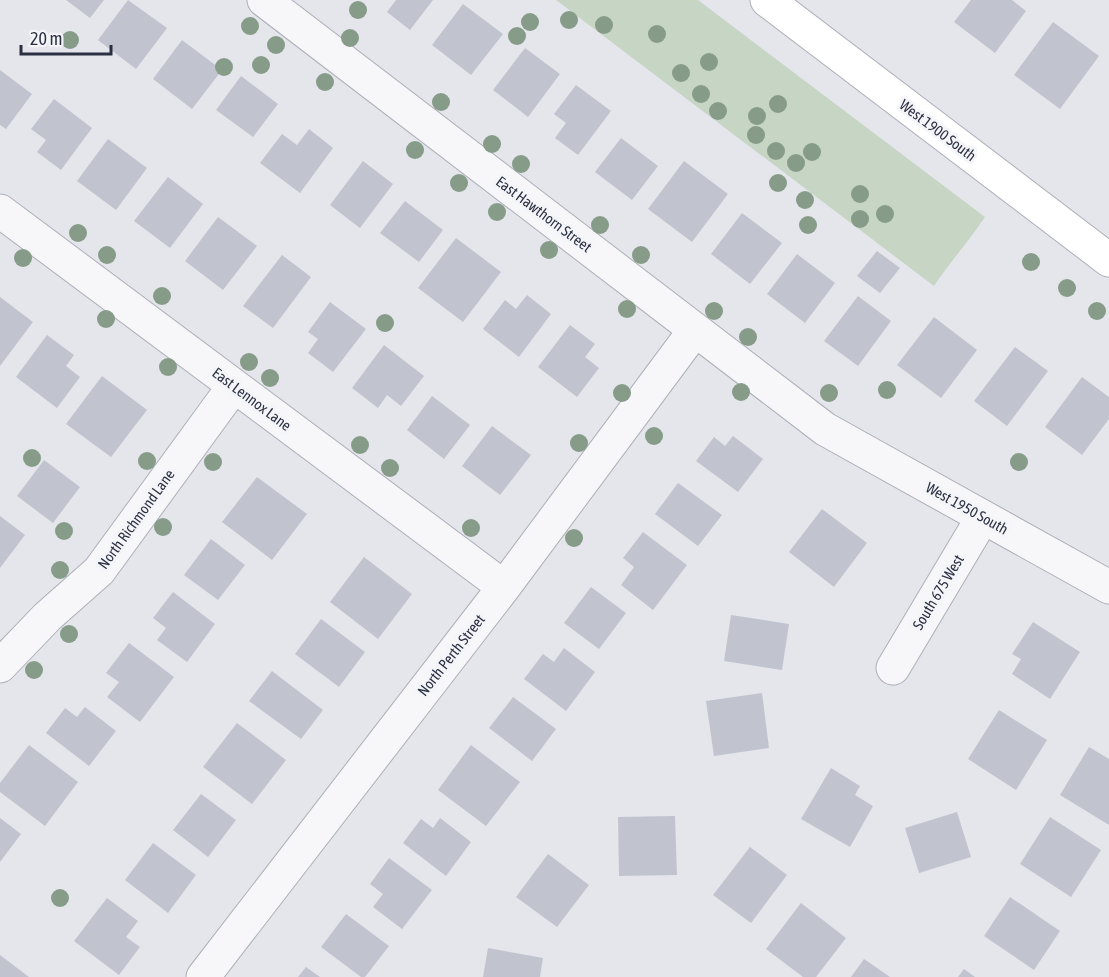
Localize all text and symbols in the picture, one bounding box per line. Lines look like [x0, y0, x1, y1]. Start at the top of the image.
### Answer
scale bar [21, 18, 111, 56]
text: 20 m [30, 28, 62, 49]
street label: West 1900 South [896, 96, 980, 164]
street label: East Hawthorn Street [493, 173, 595, 255]
street label: East Lennox Lane [209, 364, 295, 434]
street label: North Richmond Lane [94, 466, 178, 572]
street label: West 1950 South [923, 478, 1011, 538]
street label: South 675 West [909, 551, 967, 633]
street label: North Perth Street [414, 611, 488, 699]

